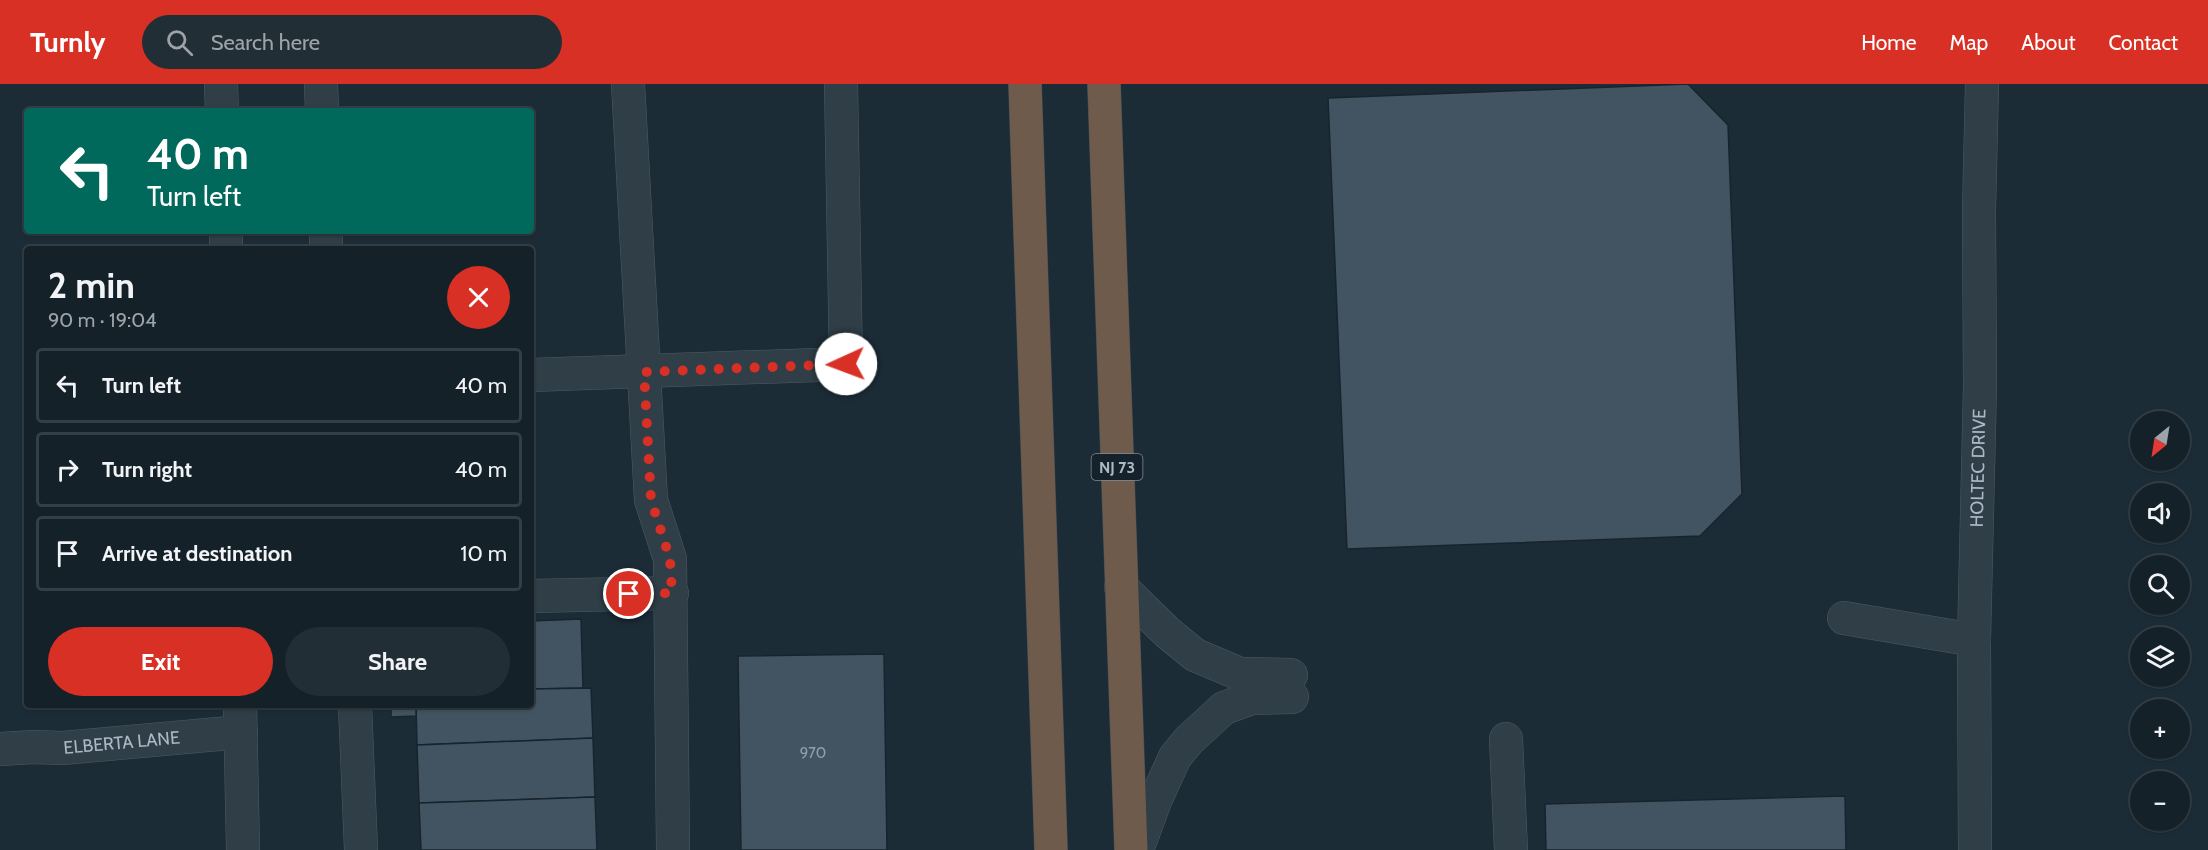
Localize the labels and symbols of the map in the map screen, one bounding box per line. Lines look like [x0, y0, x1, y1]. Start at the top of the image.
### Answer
position arrow [814, 332, 878, 396]
street label: HOLTEC DRIVE [1966, 409, 1990, 528]
north arrow [2130, 411, 2190, 471]
road number: NJ 73 [1092, 454, 1142, 480]
pin [603, 568, 654, 619]
street label: ELBERTA LANE [62, 727, 181, 759]
house number: 970 [800, 744, 826, 762]

